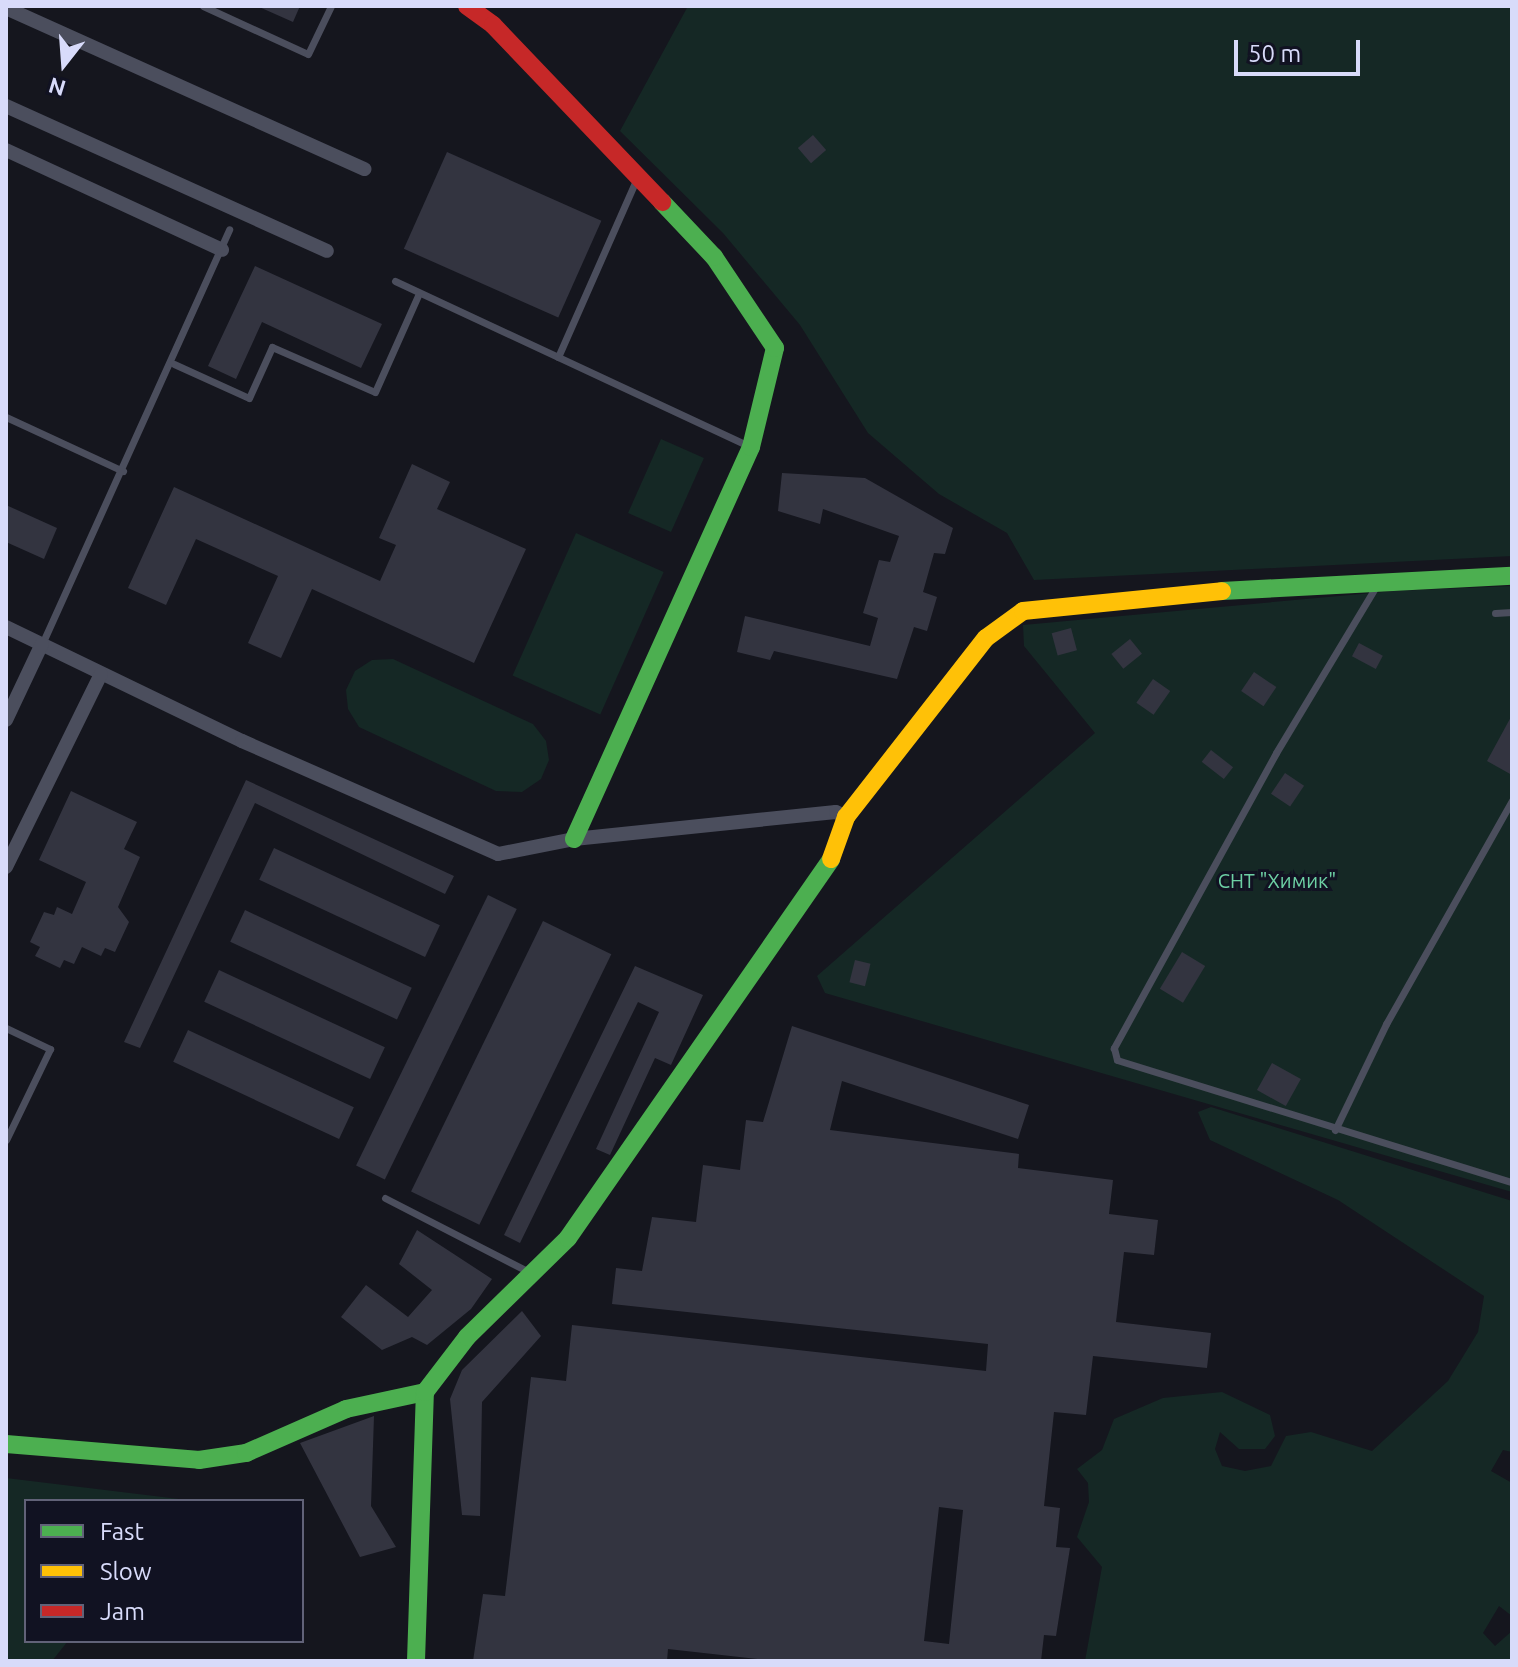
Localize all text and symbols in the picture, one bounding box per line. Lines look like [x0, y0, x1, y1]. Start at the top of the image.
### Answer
north arrow [24, 24, 104, 104]
scale bar [1238, 24, 1364, 74]
text: 50 m [1248, 40, 1301, 67]
text: N [45, 73, 68, 102]
park label: СНТ "Химик" [1218, 868, 1336, 892]
legend [24, 1499, 304, 1643]
text: Fast [100, 1518, 144, 1545]
text: Slow [100, 1558, 152, 1585]
text: Jam [100, 1598, 145, 1625]

